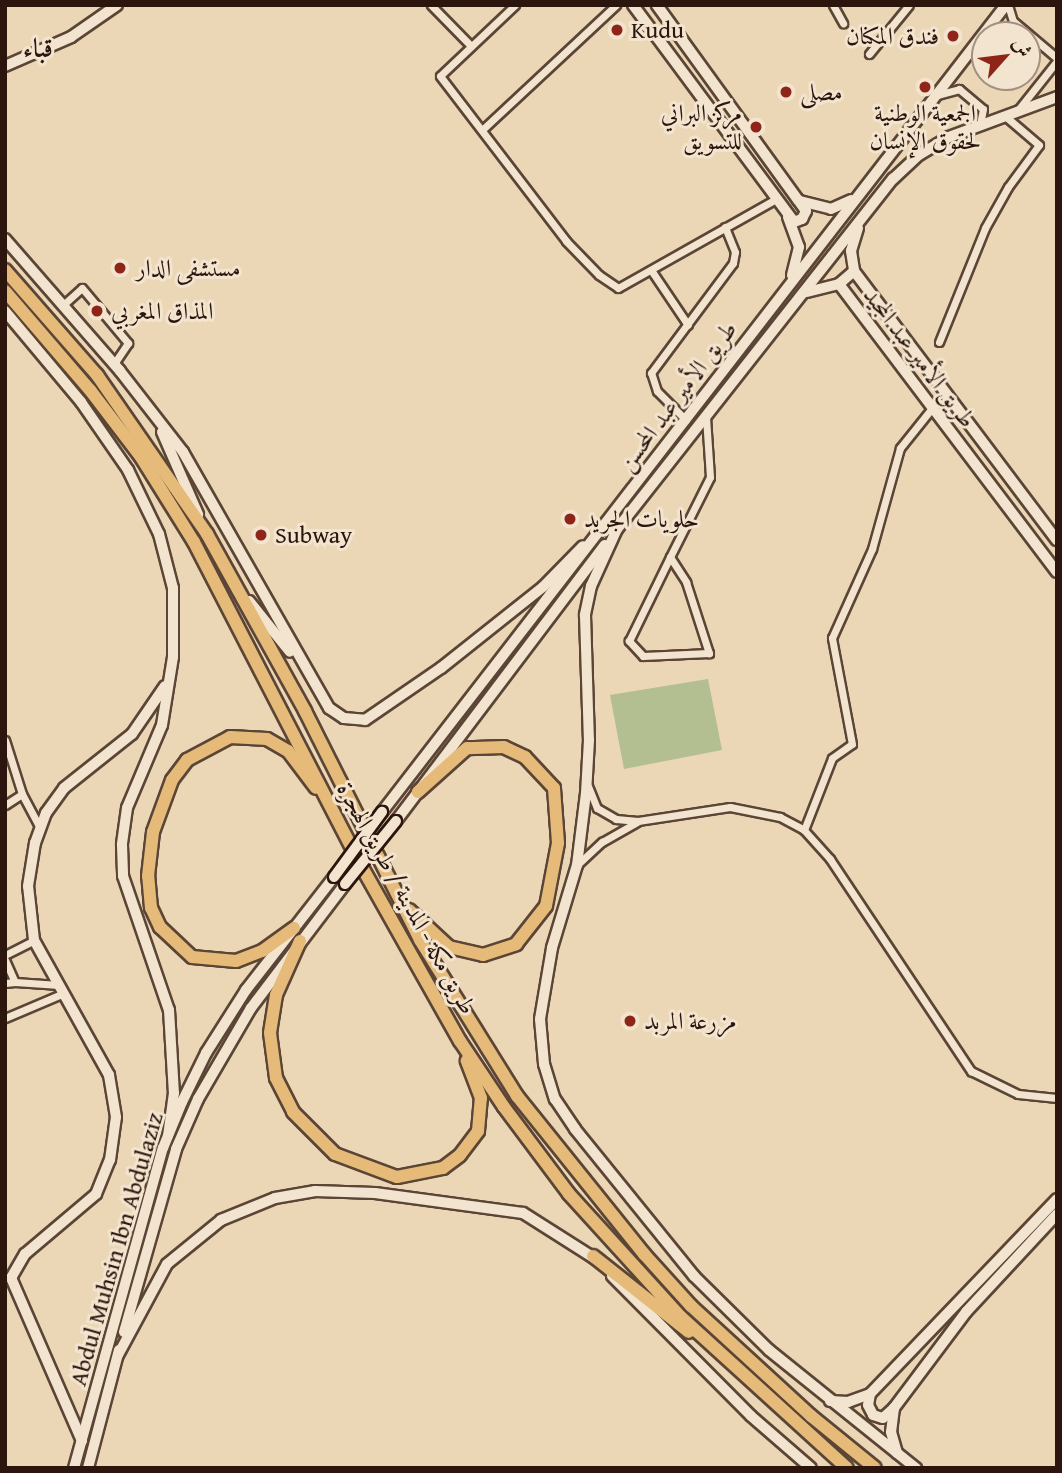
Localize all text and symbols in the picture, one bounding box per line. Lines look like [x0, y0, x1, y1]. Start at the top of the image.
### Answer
place label: Kudu [631, 16, 684, 44]
north arrow [971, 21, 1041, 91]
marker: Kudu [609, 22, 625, 38]
place label: فندق المكنان [846, 22, 939, 50]
marker: فندق المكنان [945, 28, 961, 44]
district label: قباء [23, 32, 53, 64]
text: ش [1006, 32, 1040, 62]
place label: مصلى [800, 78, 843, 106]
marker: الجمعية الوطنية لحقوق الإنسان [917, 79, 933, 95]
marker: مصلى [778, 84, 794, 100]
place label: مركز البراني للتسويق [661, 99, 742, 155]
place label: الجمعية الوطنية لحقوق الإنسان [869, 99, 981, 155]
marker: مركز البراني للتسويق [748, 119, 764, 135]
place label: مستشفى الدار [136, 254, 240, 282]
marker: مستشفى الدار [110, 258, 130, 278]
street label: طريق الأمير عبد المجيد [858, 281, 982, 433]
place label: المذاق المغربي [111, 297, 213, 325]
marker: المذاق المغربي [89, 303, 105, 319]
street label: طريق الأمير عبد المحسن [611, 315, 743, 477]
place label: حلويات الجريد [584, 505, 699, 533]
marker: حلويات الجريد [562, 511, 578, 527]
place label: Subway [275, 521, 352, 549]
marker: Subway [253, 527, 269, 543]
street label: طريق مكة - المدينة / طريق الهجرة [331, 777, 483, 1019]
place label: مزرعة المربد [644, 1007, 737, 1035]
marker: مزرعة المربد [622, 1013, 638, 1029]
street label: Abdul Muhsin Ibn Abdulaziz [63, 1109, 169, 1389]

